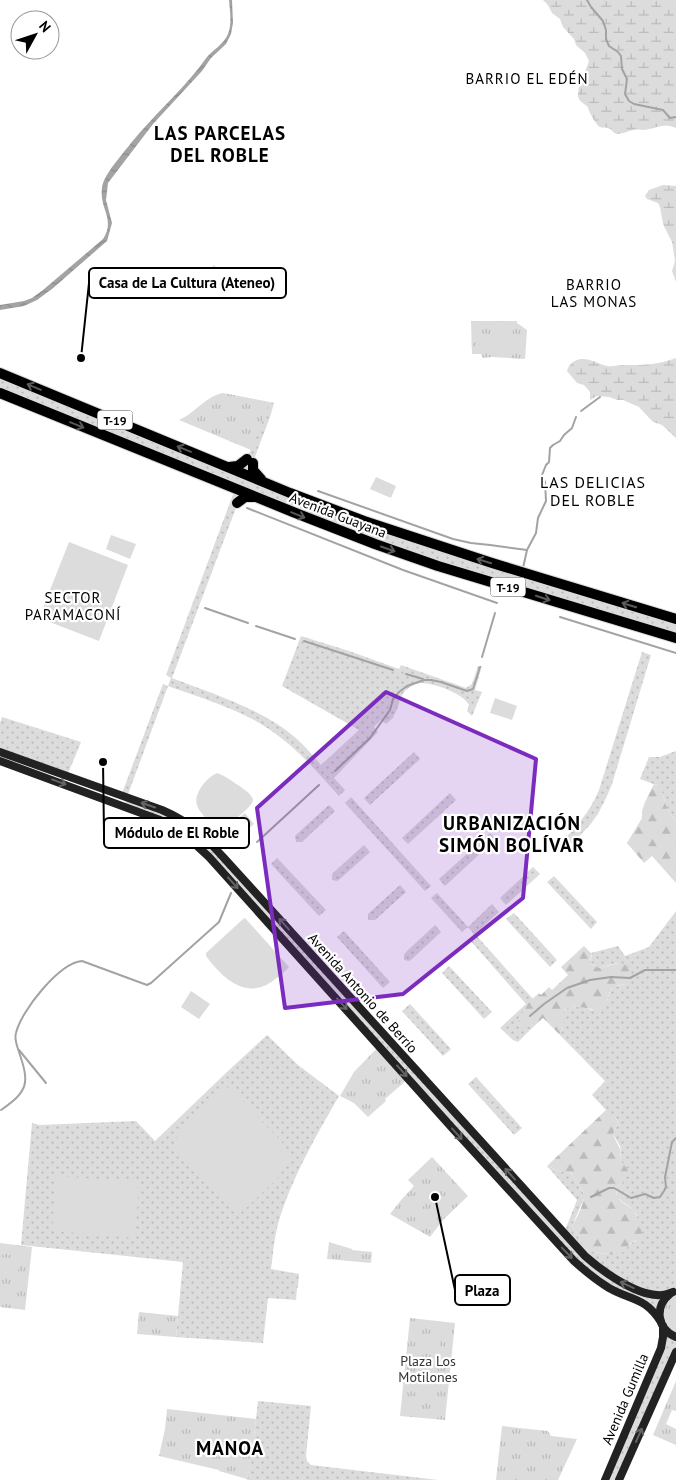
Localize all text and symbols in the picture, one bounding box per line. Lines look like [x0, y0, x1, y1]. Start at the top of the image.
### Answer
north arrow [10, 10, 60, 60]
text: N [35, 17, 55, 36]
district label: BARRIO EL EDÉN [465, 69, 589, 88]
district label: LAS PARCELAS DEL ROBLE [154, 121, 286, 167]
callout: Casa de La Cultura (Ateneo) [89, 268, 286, 298]
text: Casa de La Cultura (Ateneo) [99, 273, 275, 292]
district label: BARRIO LAS MONAS [551, 275, 637, 311]
one-way arrow [27, 382, 42, 392]
road number: T-19 [98, 410, 132, 430]
one-way arrow [69, 420, 84, 430]
one-way arrow [177, 443, 192, 452]
district label: LAS DELICIAS DEL ROBLE [540, 472, 646, 510]
street label: Avenida Guayana [287, 488, 389, 542]
one-way arrow [290, 510, 305, 520]
one-way arrow [380, 545, 395, 554]
one-way arrow [477, 555, 493, 565]
road number: T-19 [490, 578, 526, 596]
district label: SECTOR PARAMACONÍ [25, 588, 121, 624]
one-way arrow [535, 594, 550, 603]
one-way arrow [622, 599, 638, 609]
one-way arrow [51, 778, 67, 787]
one-way arrow [140, 800, 156, 809]
district label: URBANIZACIÓN SIMÓN BOLÍVAR [439, 811, 585, 857]
callout: Módulo de El Roble [104, 818, 249, 848]
text: Módulo de El Roble [115, 823, 240, 842]
one-way arrow [227, 877, 239, 890]
one-way arrow [278, 917, 290, 930]
street label: Avenida Antonio de Berrío [304, 929, 422, 1057]
one-way arrow [336, 997, 348, 1010]
one-way arrow [396, 1065, 408, 1078]
one-way arrow [452, 1127, 463, 1140]
one-way arrow [504, 1167, 515, 1180]
one-way arrow [561, 1247, 573, 1260]
callout: Plaza [455, 1275, 510, 1305]
one-way arrow [620, 1279, 635, 1289]
text: Plaza [465, 1281, 499, 1300]
street label: Avenida Gumilla [598, 1351, 652, 1447]
park label: Plaza Los Motilones [398, 1352, 458, 1386]
one-way arrow [634, 1428, 644, 1443]
district label: MANOA [196, 1436, 264, 1460]

